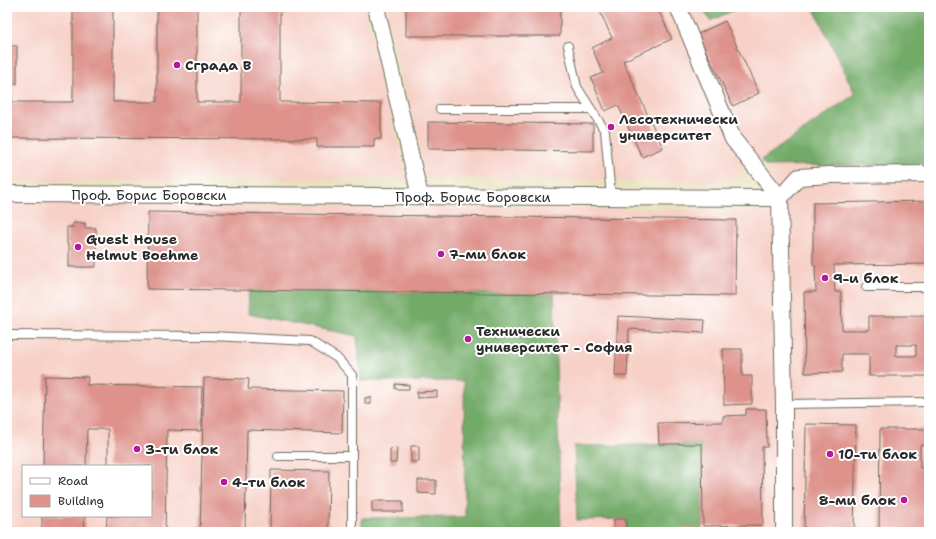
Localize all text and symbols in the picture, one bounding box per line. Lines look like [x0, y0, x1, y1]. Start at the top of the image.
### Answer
place label: Сграда В [185, 56, 252, 74]
marker: Сграда В [172, 60, 182, 70]
place label: Лесотехнически университет [619, 110, 738, 144]
marker: Лесотехнически университет [606, 122, 616, 132]
street label: Проф. Борис Боровски [71, 186, 227, 204]
street label: Проф. Борис Боровски [395, 188, 551, 206]
place label: Guest House Helmut Boehme [86, 230, 199, 264]
marker: Guest House Helmut Boehme [73, 242, 83, 252]
place label: 7-ми блок [449, 245, 526, 263]
marker: 7-ми блок [436, 249, 446, 259]
place label: 9-и блок [833, 269, 899, 287]
marker: 9-и блок [820, 273, 830, 283]
place label: Технически университет - София [476, 322, 633, 356]
marker: Технически университет - София [463, 334, 473, 344]
place label: 3-ти блок [145, 440, 218, 458]
marker: 3-ти блок [132, 444, 142, 454]
place label: 10-ти блок [838, 445, 917, 463]
marker: 10-ти блок [825, 449, 835, 459]
legend [22, 465, 152, 517]
text: Road [58, 473, 89, 489]
place label: 4-ти блок [232, 473, 306, 491]
marker: 4-ти блок [219, 477, 229, 487]
place label: 8-ми блок [819, 491, 896, 509]
text: Building [58, 493, 104, 509]
marker: 8-ми блок [899, 495, 909, 505]

